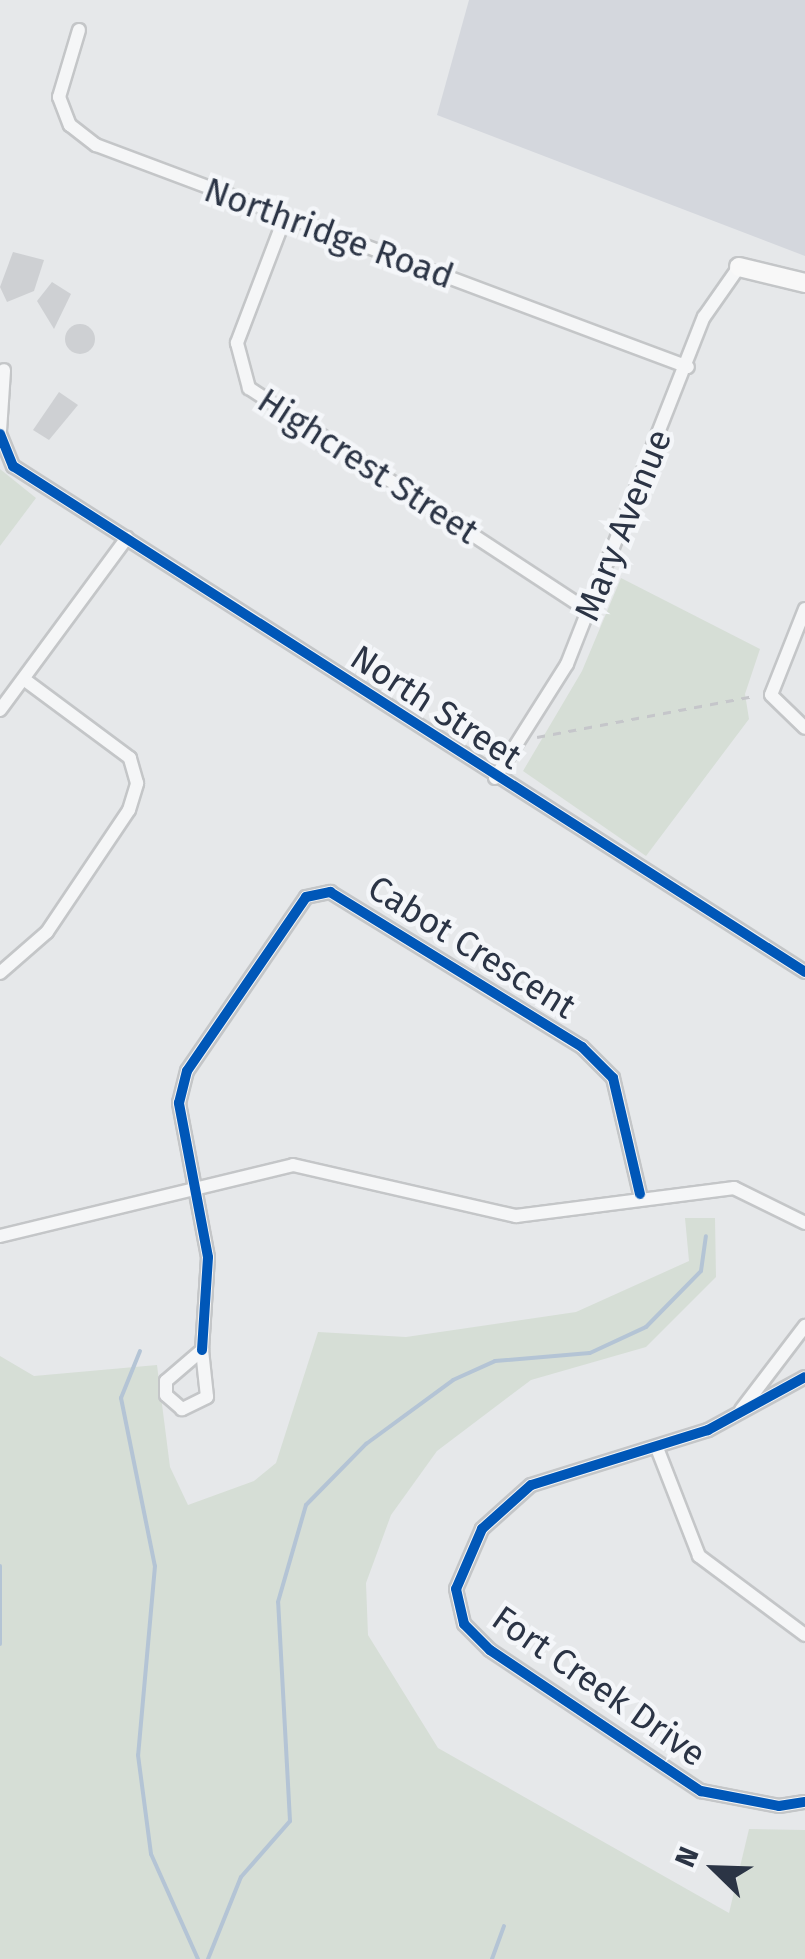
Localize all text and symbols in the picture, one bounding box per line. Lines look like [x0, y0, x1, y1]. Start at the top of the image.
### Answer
street label: Northridge Road [199, 168, 459, 298]
street label: Highcrest Street [250, 379, 486, 553]
street label: Mary Avenue [566, 423, 680, 627]
street label: North Street [343, 636, 529, 778]
street label: Cabot Crescent [361, 866, 583, 1028]
street label: Fort Creek Drive [484, 1597, 714, 1775]
north arrow [665, 1819, 765, 1919]
text: N [668, 1842, 706, 1872]

